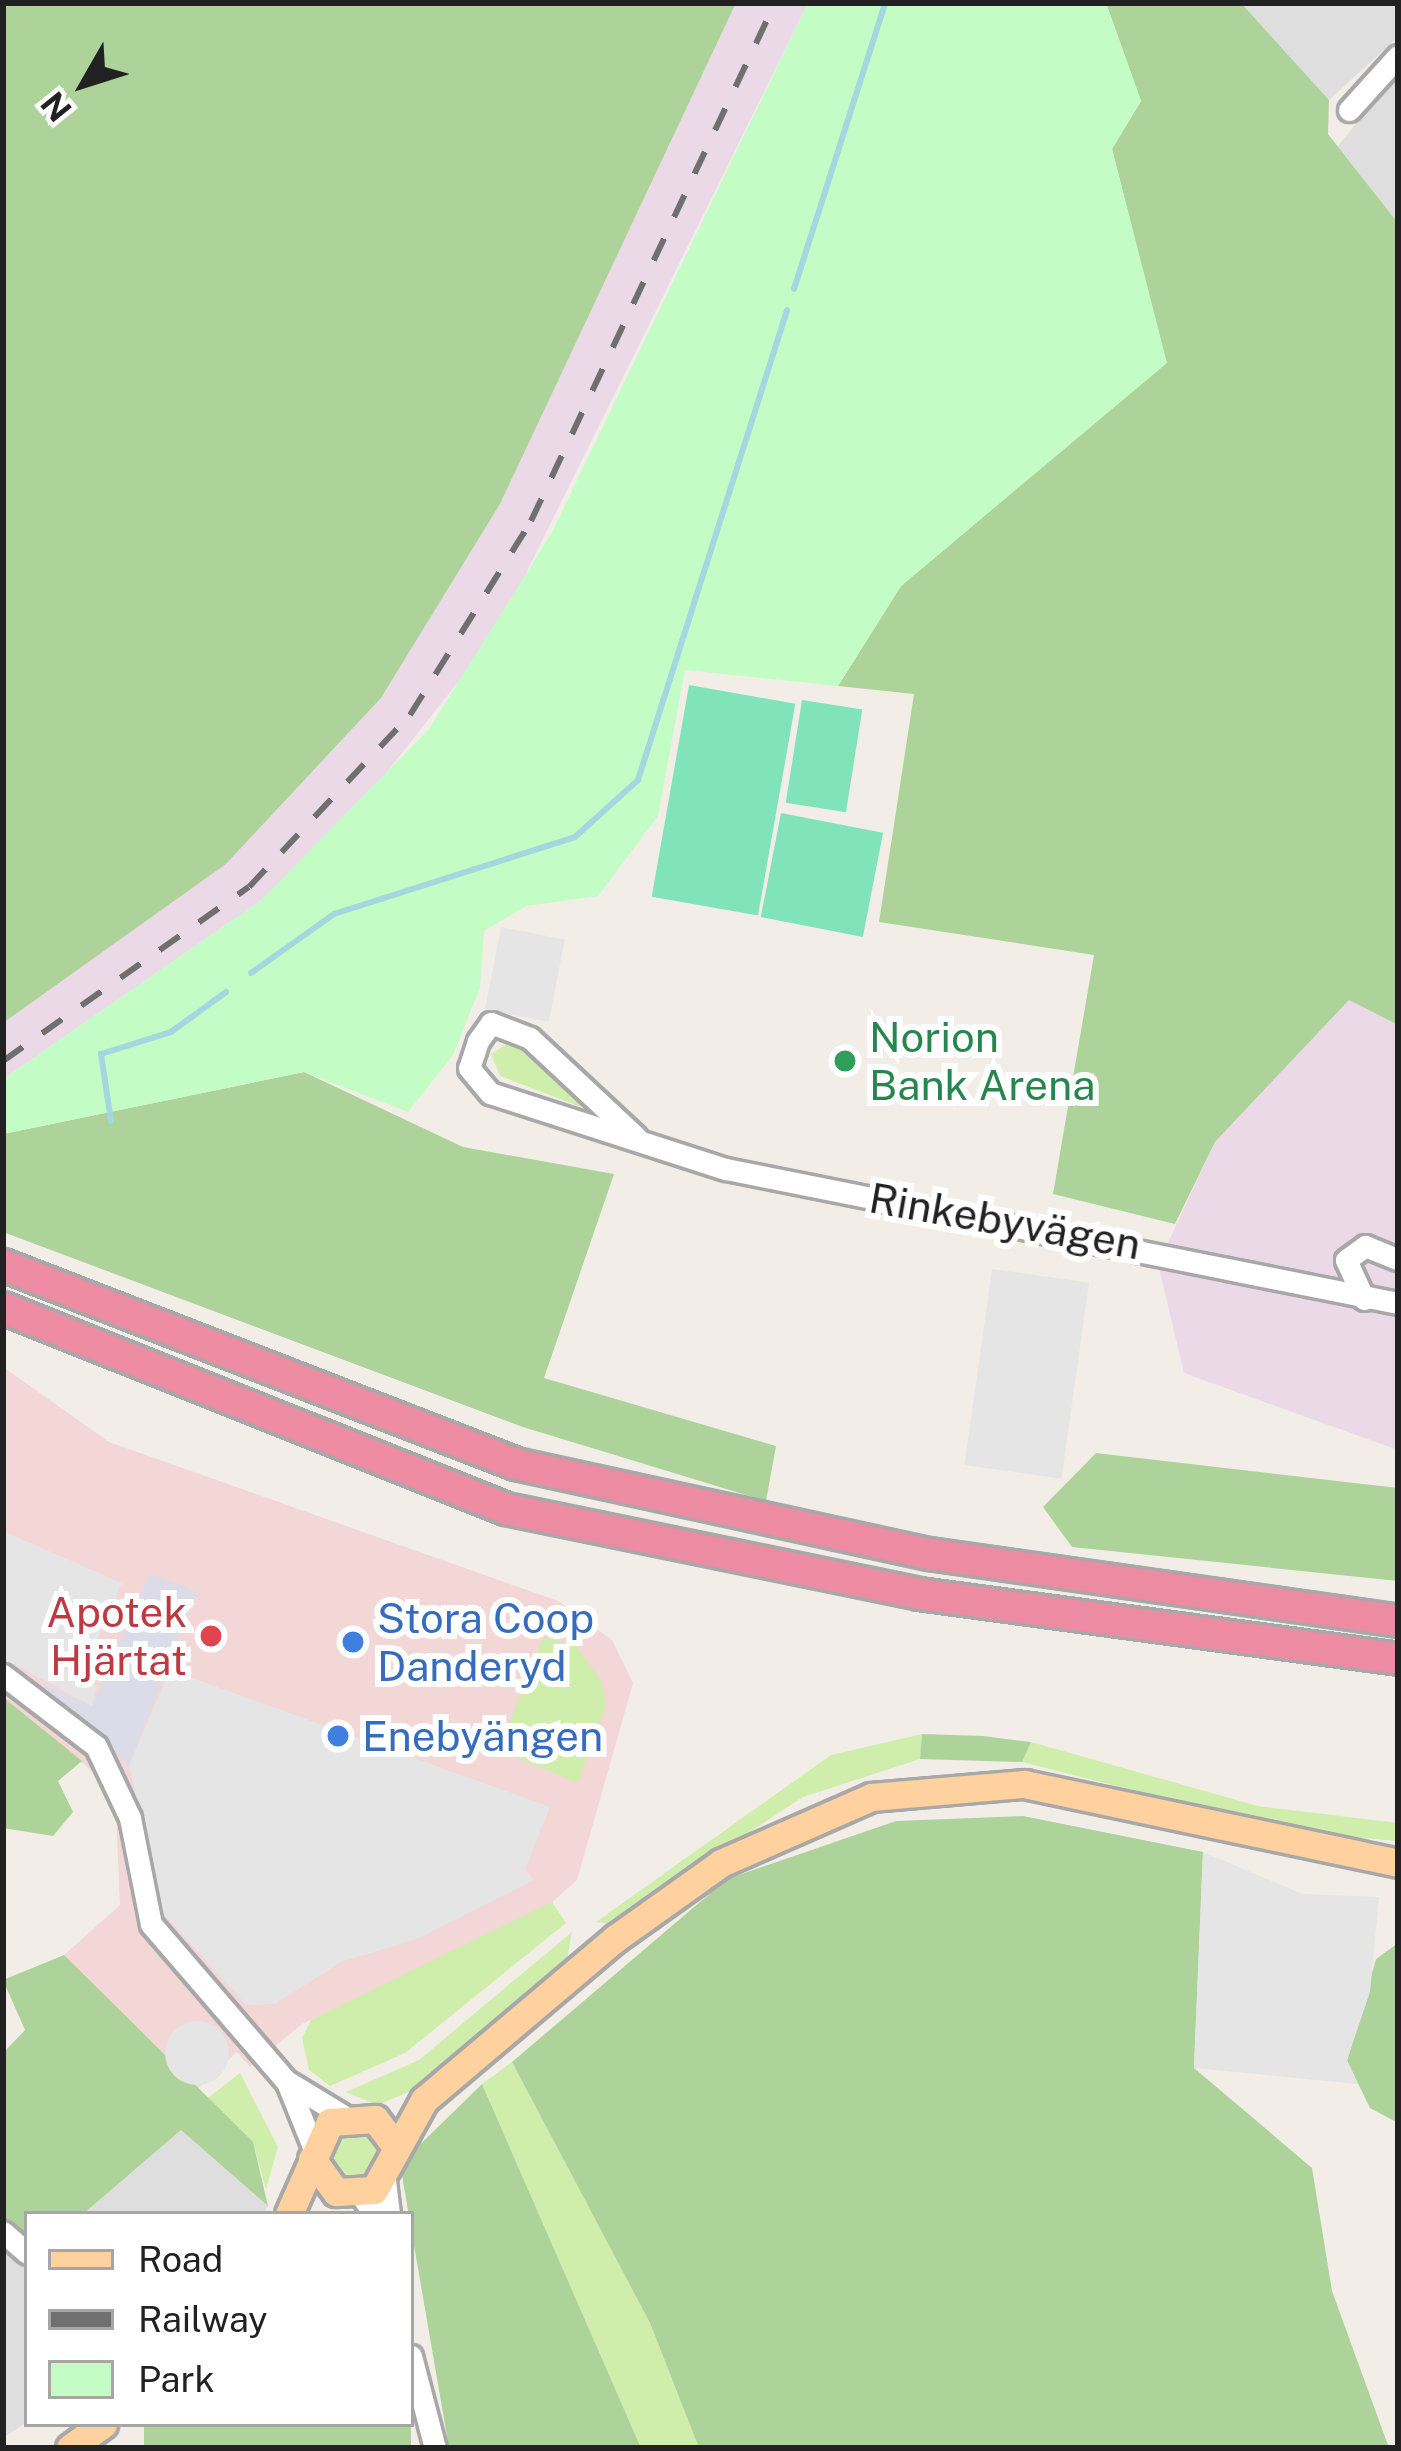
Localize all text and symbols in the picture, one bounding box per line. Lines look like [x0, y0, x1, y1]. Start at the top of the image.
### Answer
north arrow [24, 24, 144, 144]
text: N [33, 85, 79, 129]
place label: Norion Bank Arena [869, 1012, 1095, 1110]
marker: Norion Bank Arena [832, 1048, 858, 1074]
street label: Rinkebyvägen [865, 1172, 1145, 1270]
place label: Apotek Hjärtat [46, 1587, 187, 1686]
place label: Stora Coop Danderyd [377, 1593, 594, 1692]
marker: Apotek Hjärtat [198, 1623, 224, 1649]
marker: Stora Coop Danderyd [340, 1629, 366, 1655]
place label: Enebyängen [362, 1711, 603, 1761]
marker: Enebyängen [325, 1723, 351, 1749]
legend [24, 2211, 414, 2427]
text: Road [138, 2238, 223, 2280]
text: Railway [138, 2298, 267, 2340]
text: Park [138, 2358, 215, 2400]

